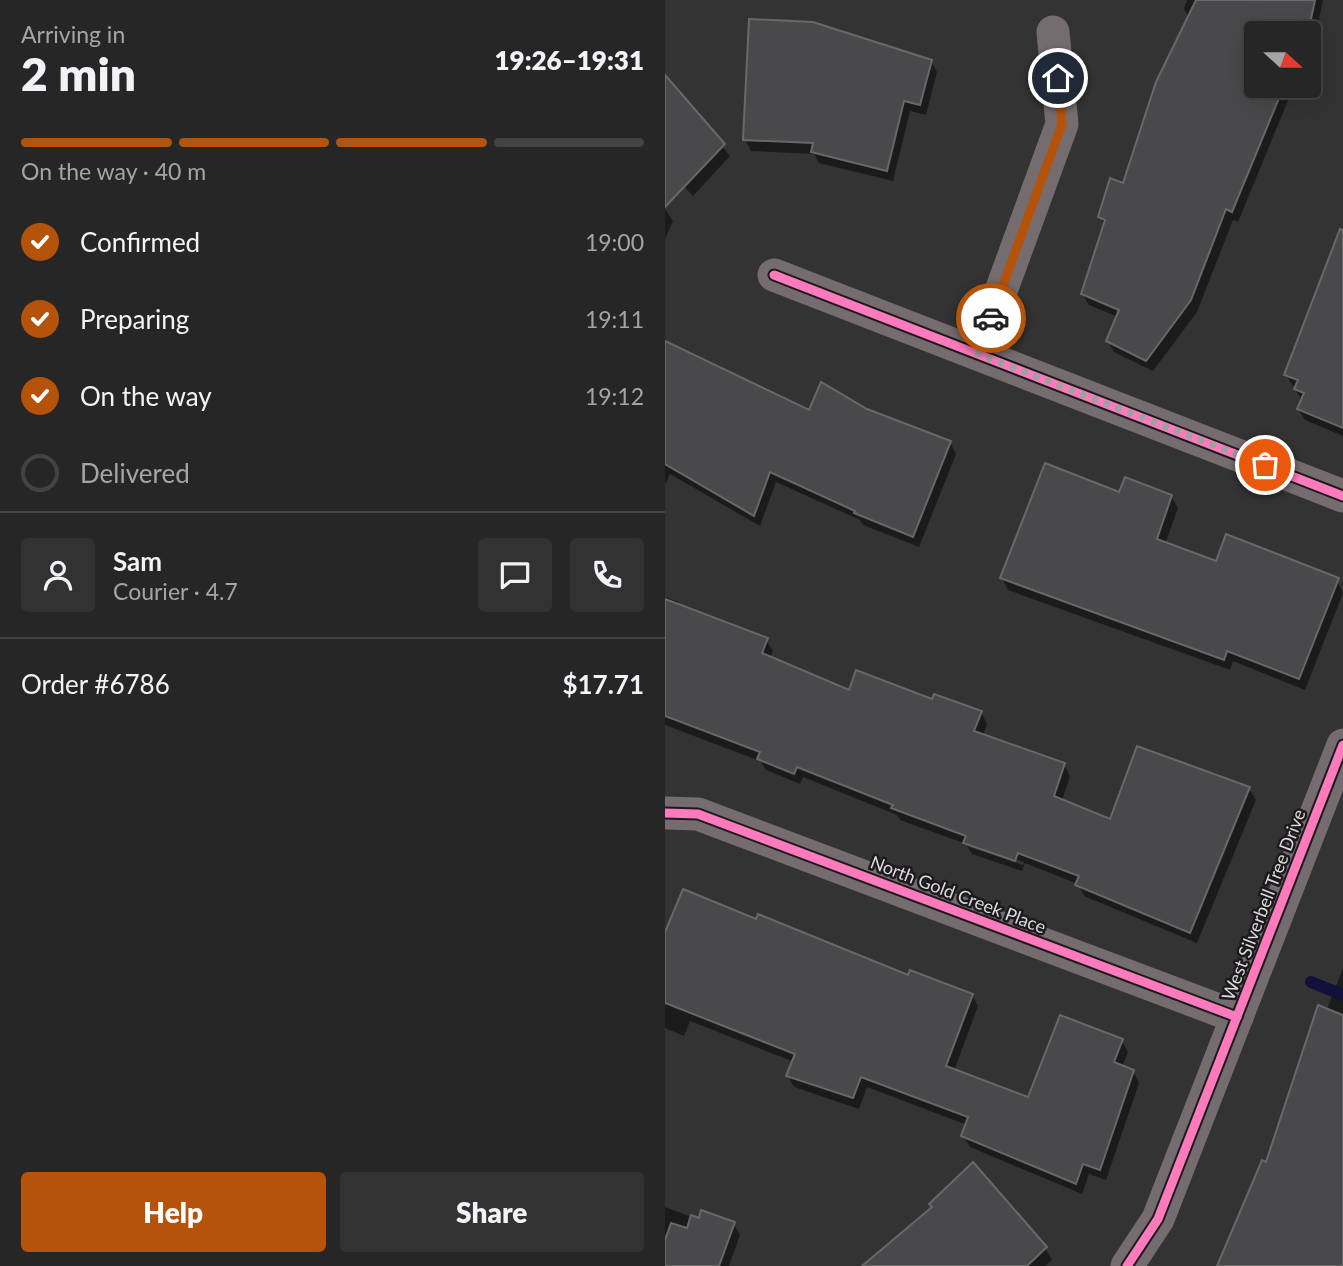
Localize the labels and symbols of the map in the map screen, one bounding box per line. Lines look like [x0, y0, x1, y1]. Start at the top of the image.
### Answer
north arrow [1244, 21, 1321, 98]
pin [1028, 48, 1088, 108]
courier [956, 283, 1026, 353]
pin [1235, 435, 1295, 495]
street label: West Silverbell Tree Drive [1216, 806, 1310, 1003]
street label: North Gold Creek Place [867, 850, 1049, 938]

